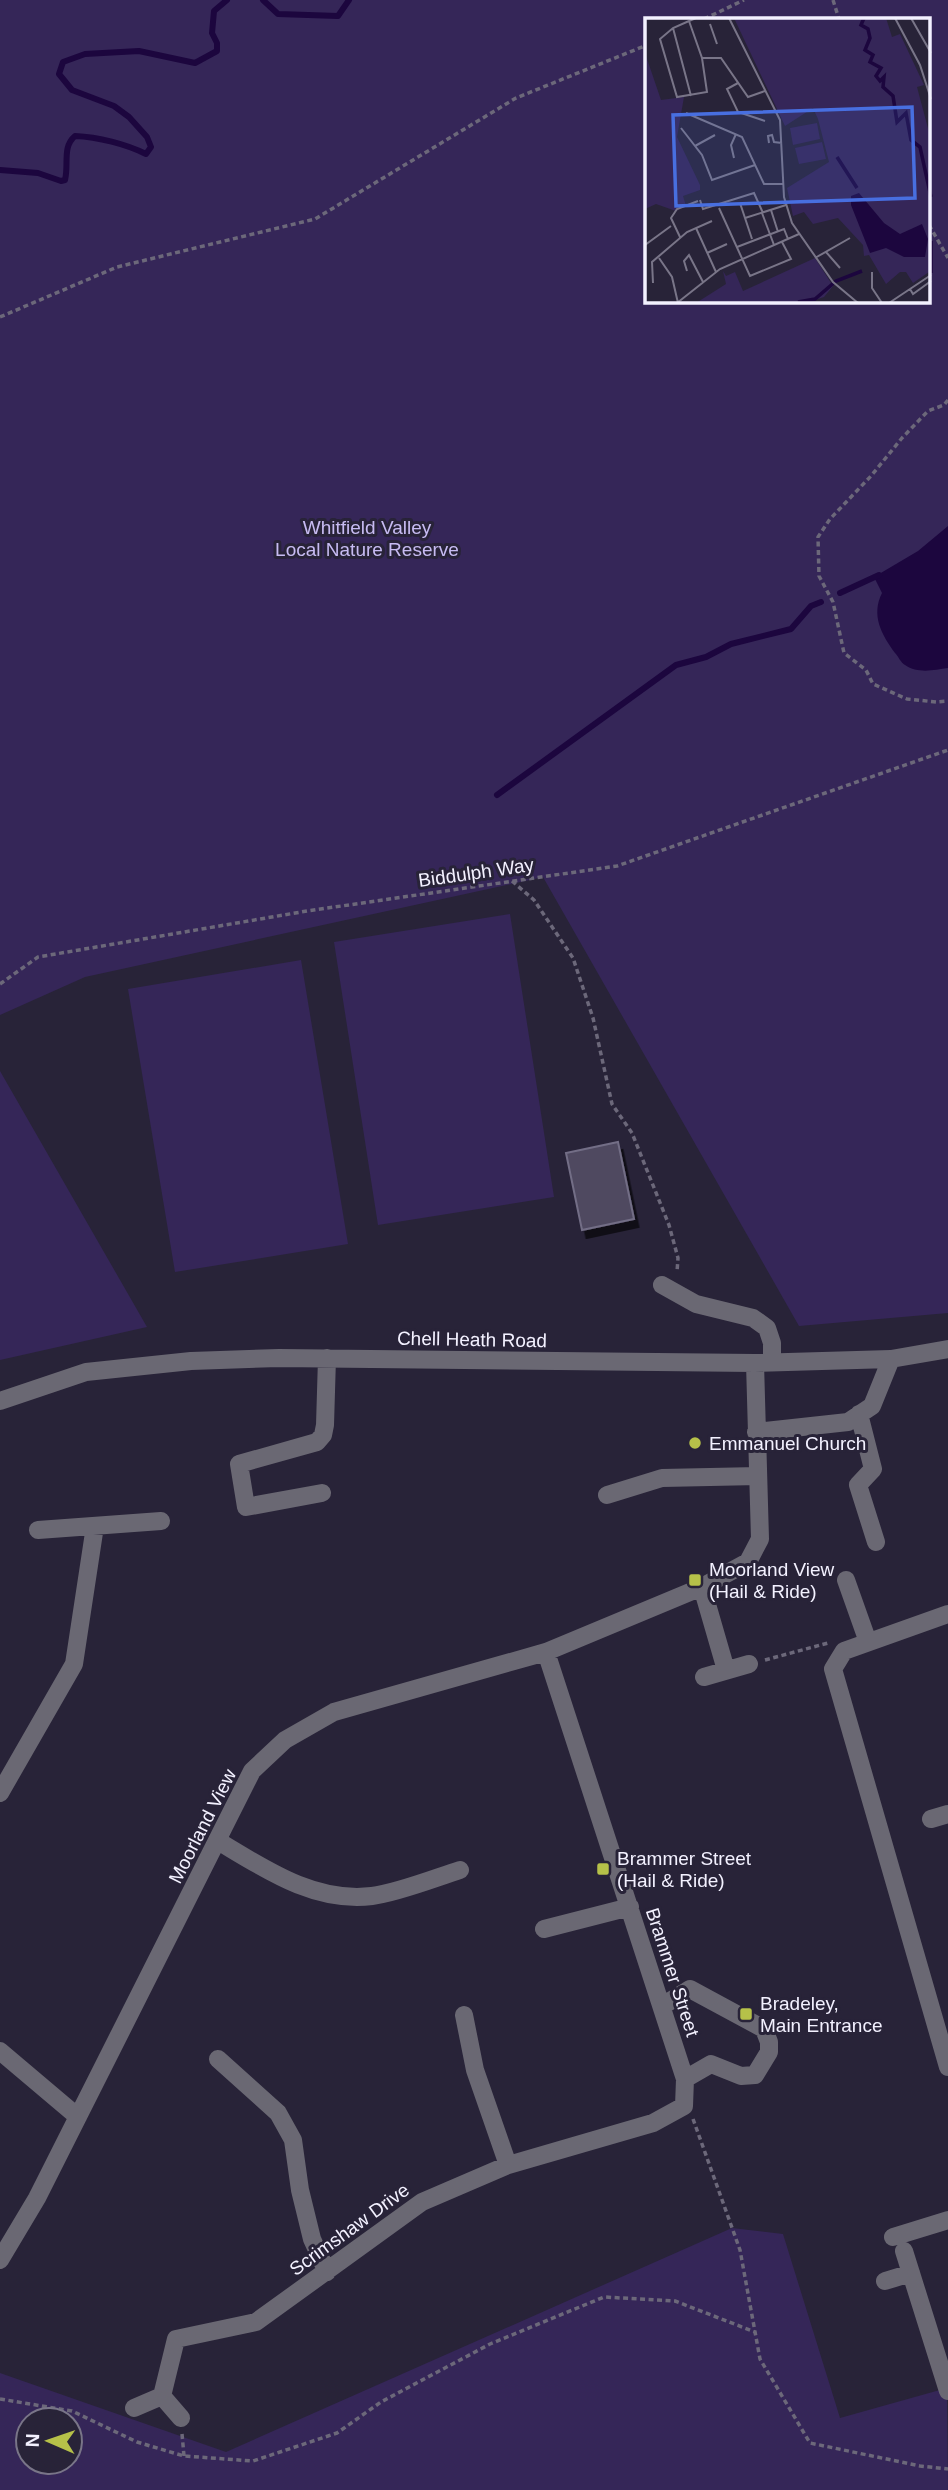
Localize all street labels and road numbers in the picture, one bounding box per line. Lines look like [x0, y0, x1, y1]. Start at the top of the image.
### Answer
street label: Biddulph Way [417, 854, 536, 891]
street label: Chell Heath Road [397, 1328, 547, 1351]
street label: Moorland View [165, 1765, 240, 1887]
street label: Brammer Street [642, 1905, 703, 2040]
street label: Scrimshaw Drive [285, 2179, 413, 2280]

